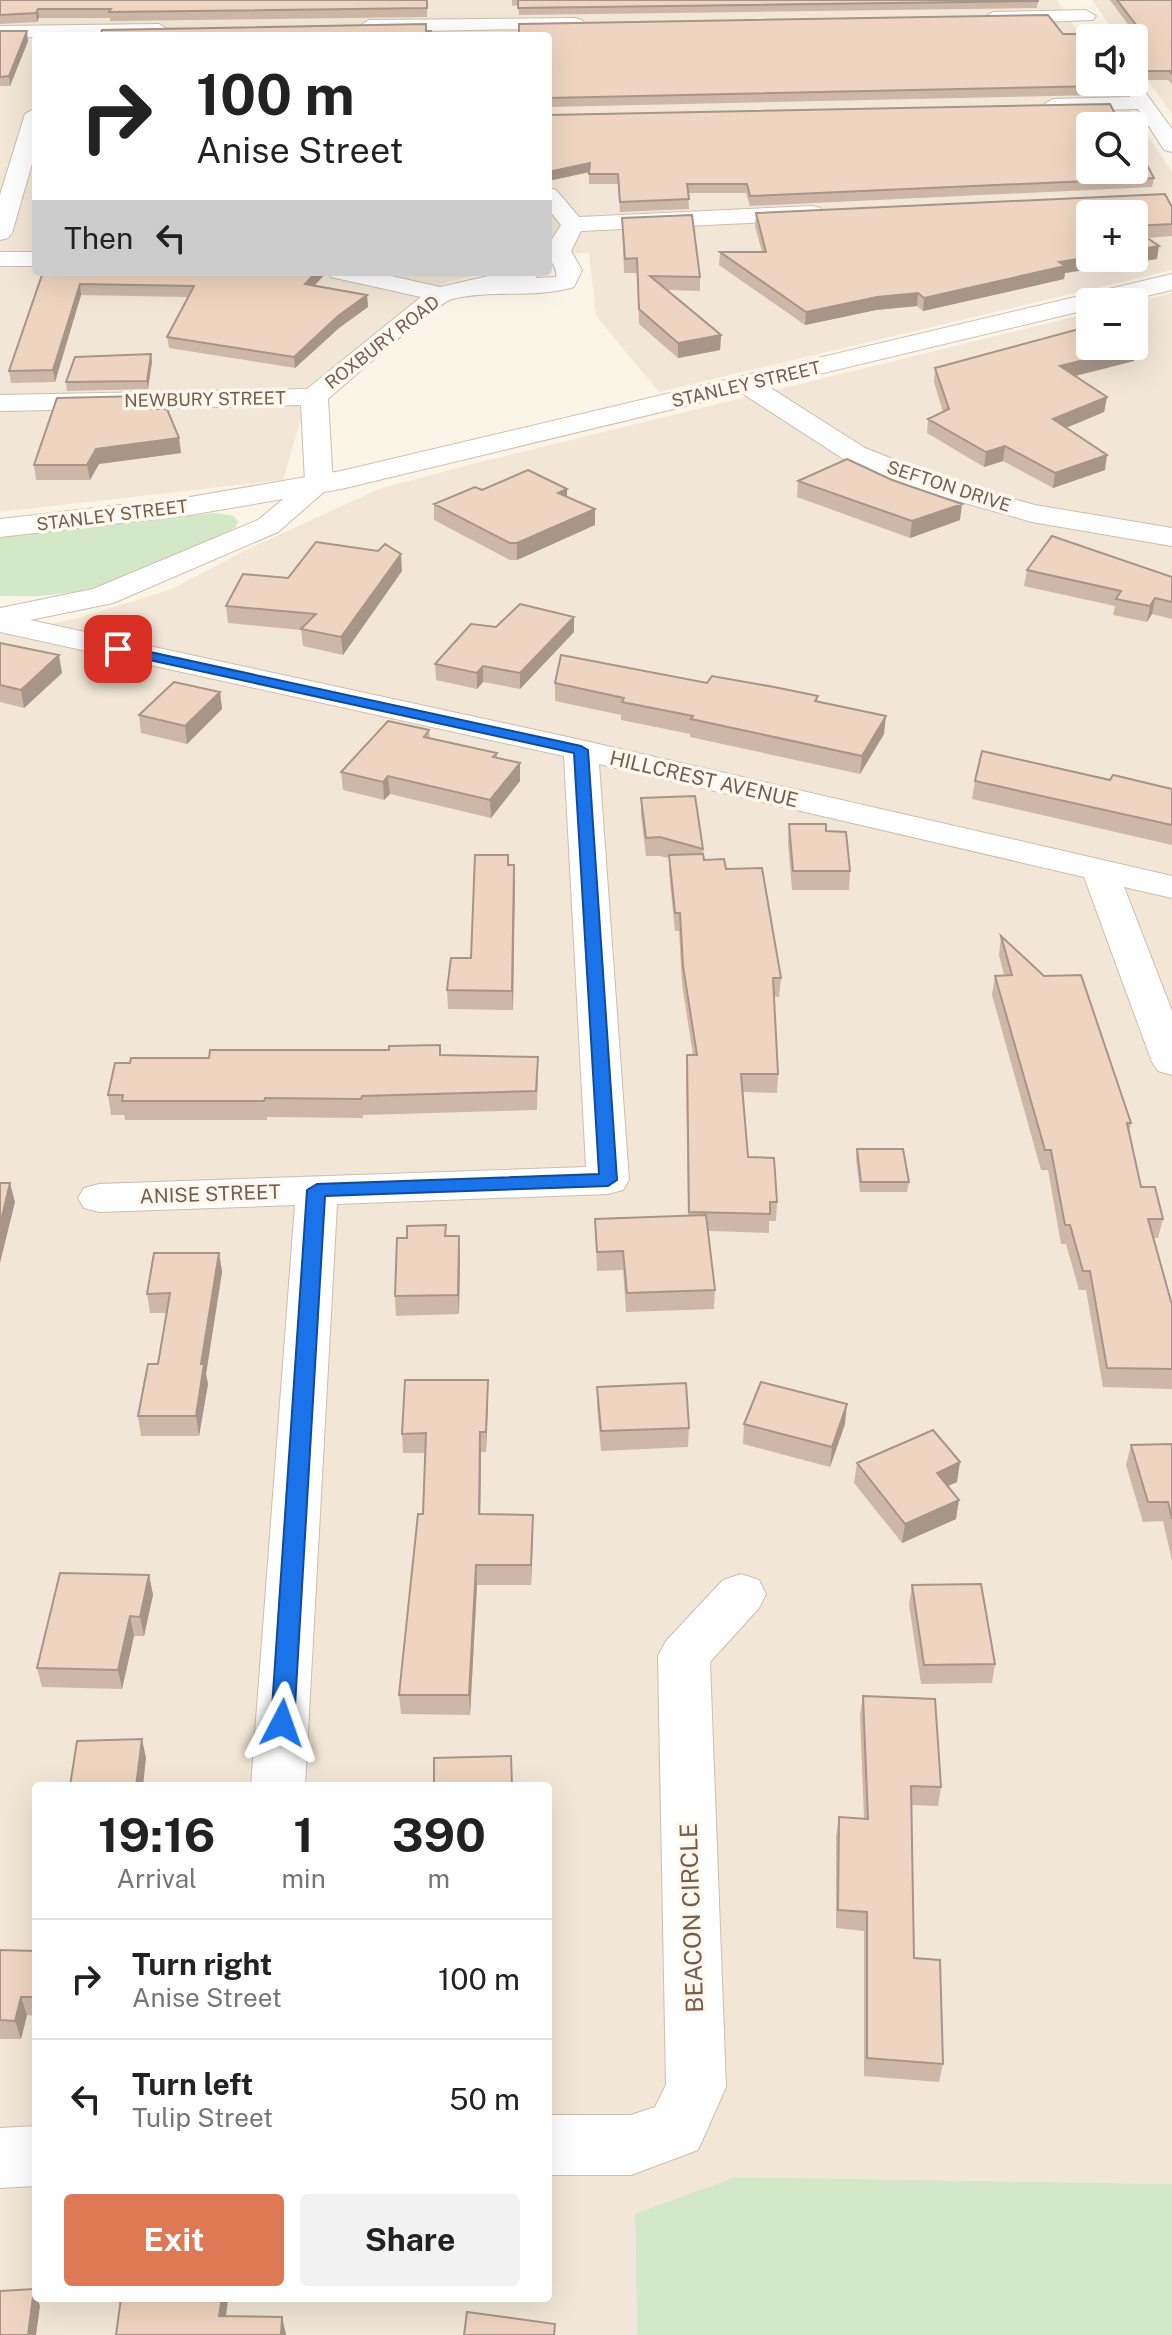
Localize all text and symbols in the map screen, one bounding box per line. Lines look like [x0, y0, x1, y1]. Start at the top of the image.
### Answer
map controls [1076, 24, 1148, 360]
button: sound [1076, 24, 1148, 96]
text: 100 m [196, 62, 355, 128]
icon: right [64, 64, 168, 168]
button: search [1076, 112, 1148, 184]
text: Anise Street [196, 129, 404, 171]
button: + [1076, 200, 1148, 272]
icon: left [149, 216, 193, 260]
text: Then [64, 220, 133, 256]
button: − [1076, 288, 1148, 360]
street label: ROXBURY ROAD [321, 291, 443, 393]
street label: STANLEY STREET [669, 357, 823, 411]
street label: NEWBURY STREET [124, 387, 286, 411]
street label: SEFTON DRIVE [884, 456, 1014, 516]
street label: STANLEY STREET [35, 495, 189, 535]
pin [84, 615, 152, 683]
icon: arrive [96, 627, 140, 671]
street label: HILLCREST AVENUE [607, 746, 801, 812]
street label: ANISE STREET [139, 1180, 281, 1208]
position arrow [240, 1681, 324, 1765]
text: 19:16 [98, 1806, 215, 1863]
text: 1 [293, 1806, 314, 1863]
text: 390 [392, 1806, 486, 1863]
street label: BEACON CIRCLE [674, 1823, 708, 2013]
text: Arrival [117, 1863, 197, 1894]
text: min [282, 1863, 326, 1894]
text: m [428, 1863, 450, 1894]
text: Turn right [132, 1946, 272, 1982]
icon: right [64, 1957, 108, 2001]
text: 100 m [438, 1961, 520, 1997]
text: Anise Street [132, 1982, 282, 2013]
text: Turn left [132, 2066, 253, 2102]
icon: left [64, 2077, 108, 2121]
text: 50 m [449, 2081, 520, 2117]
text: Tulip Street [132, 2102, 273, 2133]
button: Exit [64, 2194, 284, 2286]
button: Share [300, 2194, 520, 2286]

